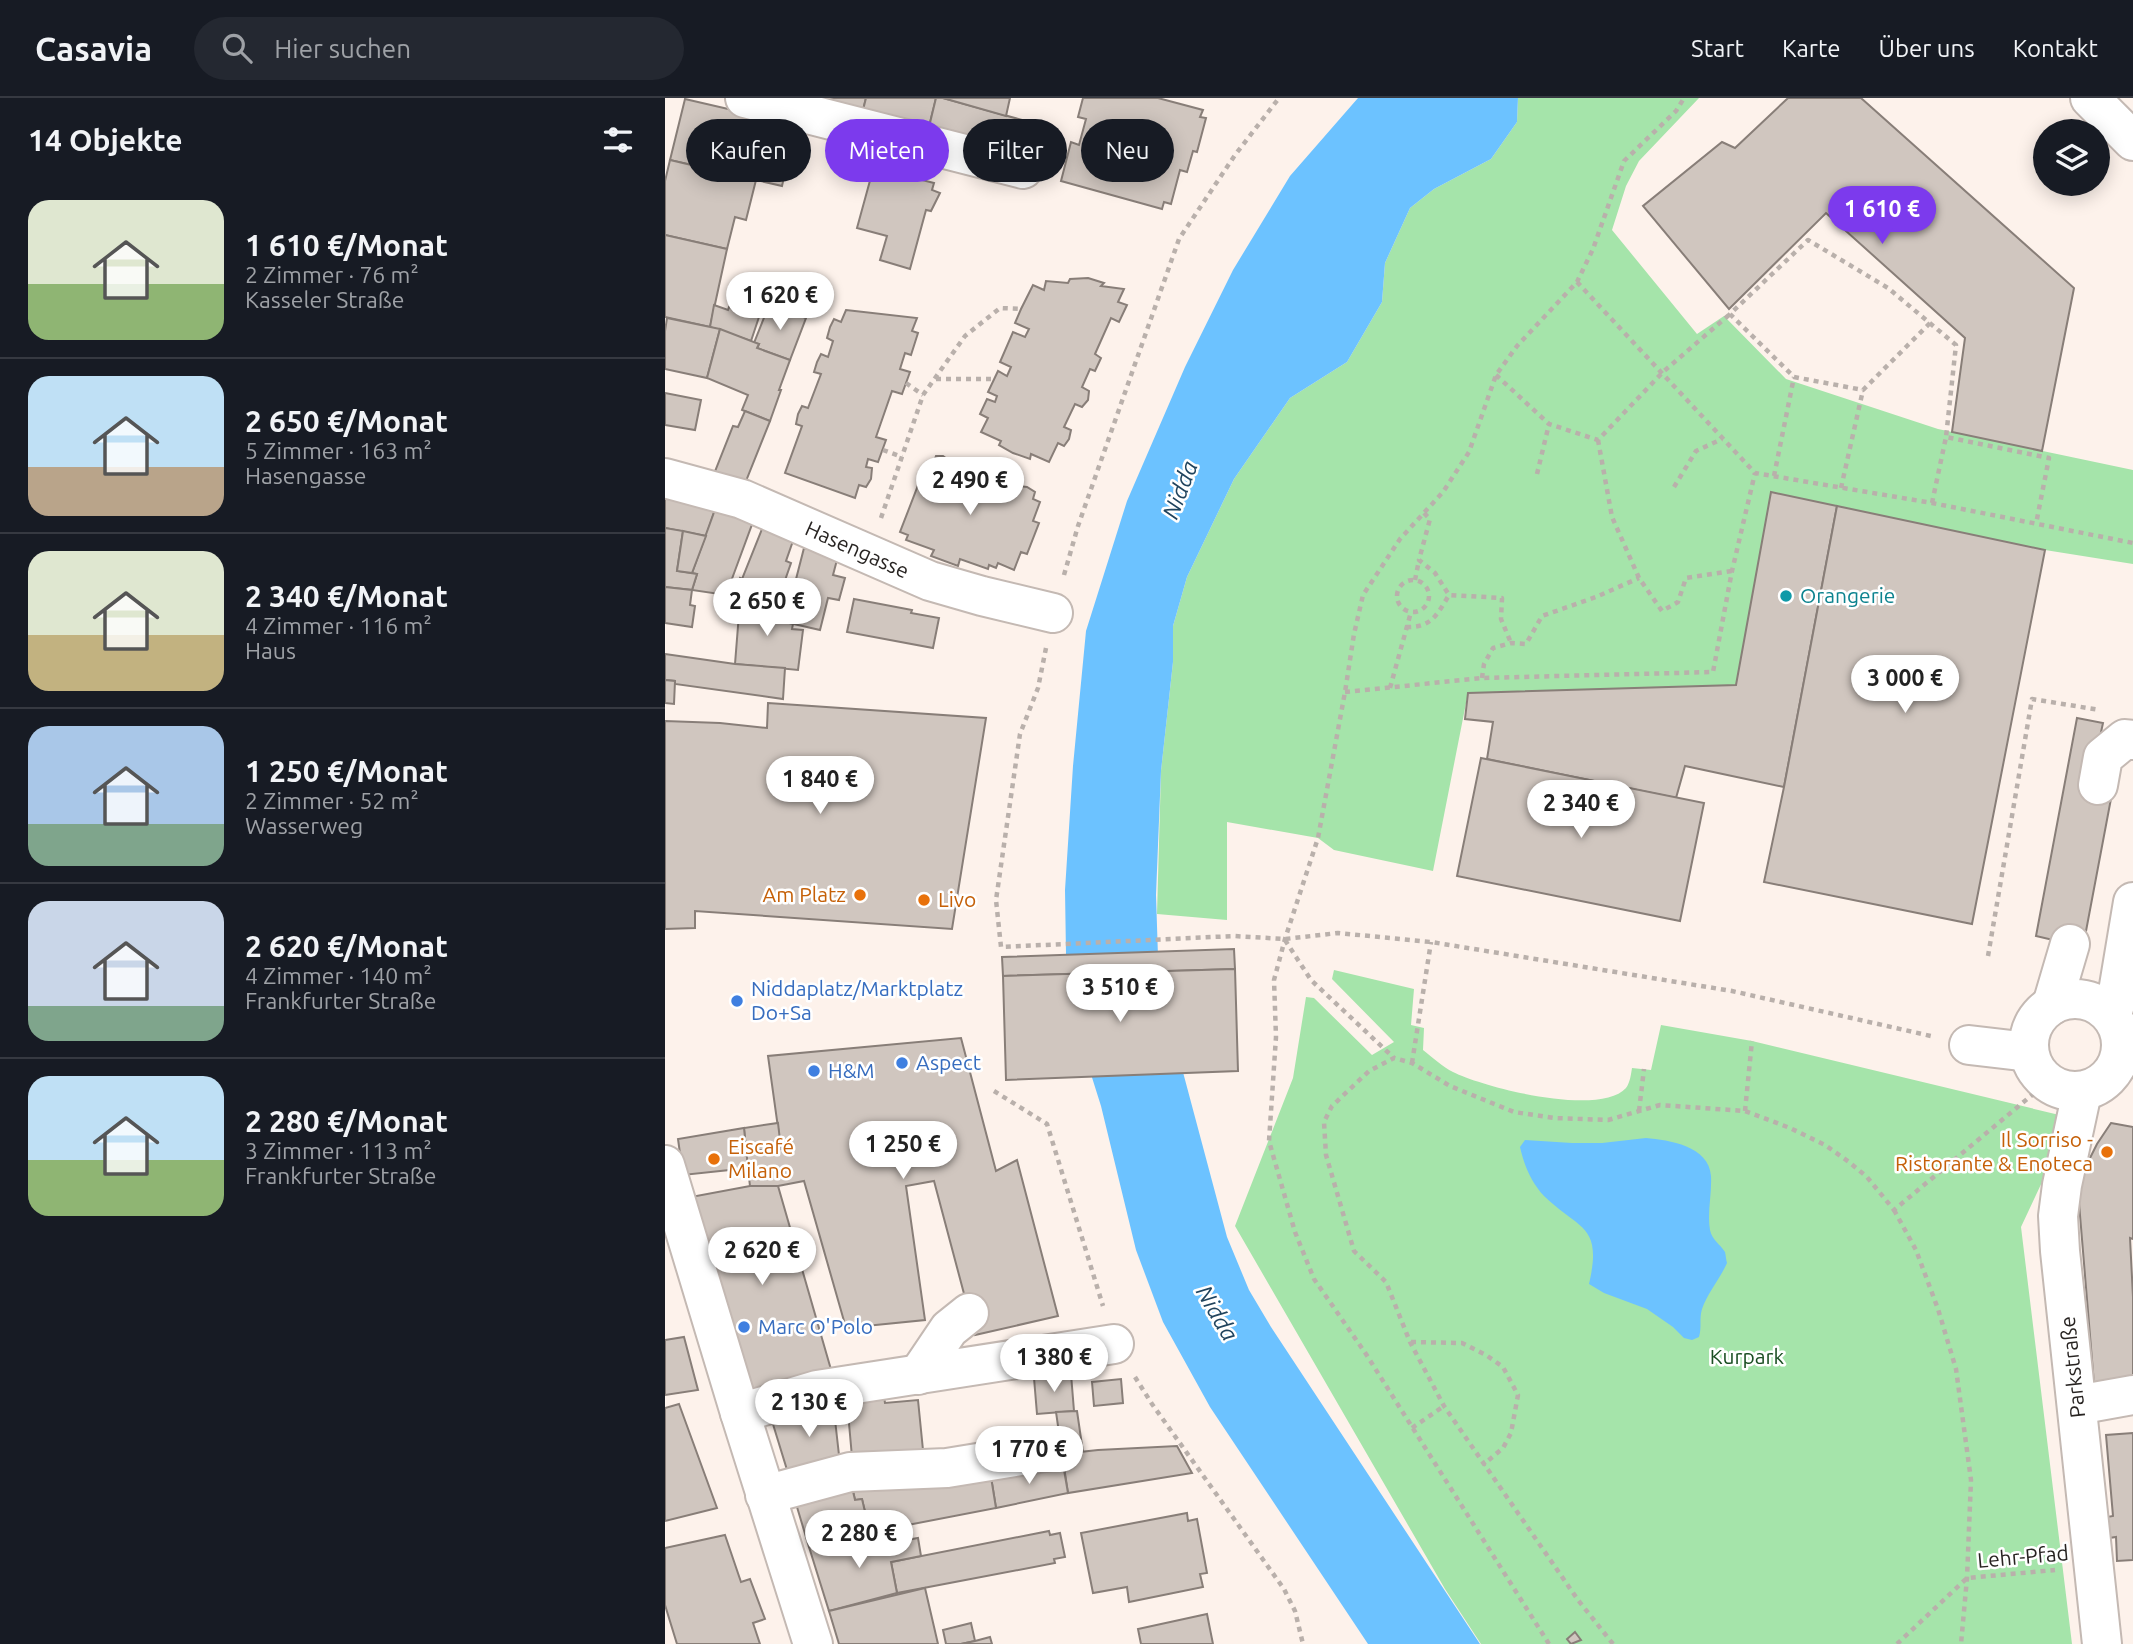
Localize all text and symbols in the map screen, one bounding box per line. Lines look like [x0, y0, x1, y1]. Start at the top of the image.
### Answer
search box [194, 17, 684, 80]
icon: search [218, 29, 256, 67]
text: Casavia [35, 30, 152, 67]
text: Hier suchen [274, 34, 411, 63]
text: Start [1691, 35, 1744, 62]
text: Karte [1782, 35, 1841, 62]
text: Über uns [1879, 35, 1975, 62]
text: Kontakt [2013, 35, 2098, 62]
chip: Kaufen [686, 119, 811, 182]
chip: Mieten [825, 119, 949, 182]
chip: Filter [963, 119, 1067, 182]
chip: Neu [1081, 119, 1174, 182]
map controls [2033, 119, 2110, 196]
button: layers [2033, 119, 2110, 196]
icon: filters [599, 121, 637, 159]
text: 14 Objekte [28, 123, 183, 157]
pin: 1 610 € [1817, 186, 1947, 246]
text: 1 610 € [1844, 196, 1920, 221]
icon: home [84, 228, 168, 312]
text: 1 610 €/Monat [245, 228, 448, 262]
text: 2 Zimmer · 76 m² [245, 262, 419, 287]
pin: 1 620 € [715, 272, 845, 332]
text: 1 620 € [742, 282, 818, 307]
text: Kasseler Straße [245, 287, 404, 312]
icon: home [84, 404, 168, 488]
text: 2 650 €/Monat [245, 404, 448, 438]
text: 5 Zimmer · 163 m² [245, 438, 432, 463]
water label: Nidda [1157, 457, 1202, 522]
pin: 2 490 € [905, 458, 1035, 517]
text: Hasengasse [245, 463, 366, 488]
text: 2 490 € [932, 467, 1008, 492]
street label: Hasengasse [802, 516, 913, 583]
pin: 2 650 € [702, 578, 832, 638]
icon: home [84, 579, 168, 663]
text: 2 340 €/Monat [245, 579, 448, 613]
place label: Orangerie [1800, 583, 1895, 607]
text: 2 650 € [729, 588, 805, 613]
marker: Orangerie [1778, 588, 1794, 604]
text: 4 Zimmer · 116 m² [245, 613, 432, 638]
text: Haus [245, 638, 296, 663]
pin: 3 000 € [1840, 656, 1970, 715]
text: 3 000 € [1867, 665, 1943, 690]
icon: home [84, 754, 168, 838]
text: 1 250 €/Monat [245, 754, 448, 788]
pin: 1 840 € [755, 756, 885, 816]
text: 1 840 € [782, 766, 858, 791]
pin: 2 340 € [1516, 780, 1646, 840]
text: 2 Zimmer · 52 m² [245, 788, 419, 813]
text: 2 340 € [1543, 790, 1619, 815]
text: Wasserweg [245, 813, 363, 838]
place label: Am Platz [763, 882, 846, 906]
marker: Am Platz [852, 887, 868, 903]
place label: Livo [938, 887, 976, 911]
marker: Livo [916, 892, 932, 908]
icon: home [84, 929, 168, 1013]
text: 2 620 €/Monat [245, 929, 448, 963]
text: 4 Zimmer · 140 m² [245, 963, 432, 988]
pin: 3 510 € [1055, 964, 1185, 1024]
text: 3 510 € [1082, 974, 1158, 999]
place label: Niddaplatz/Marktplatz Do+Sa [751, 976, 963, 1024]
text: Frankfurter Straße [245, 988, 436, 1013]
marker: Niddaplatz/Marktplatz Do+Sa [729, 993, 745, 1009]
place label: Aspect [916, 1050, 981, 1074]
marker: Aspect [894, 1055, 910, 1071]
place label: H&M [828, 1058, 875, 1082]
marker: H&M [806, 1063, 822, 1079]
icon: home [84, 1104, 168, 1188]
text: 2 280 €/Monat [245, 1104, 448, 1138]
pin: 1 250 € [838, 1122, 968, 1181]
place label: Il Sorriso - Ristorante & Enoteca [1895, 1127, 2093, 1175]
text: 1 250 € [865, 1131, 941, 1156]
place label: Eiscafé Milano [728, 1134, 794, 1182]
text: 3 Zimmer · 113 m² [245, 1138, 432, 1163]
marker: Il Sorriso - Ristorante & Enoteca [2099, 1144, 2115, 1160]
marker: Eiscafé Milano [706, 1151, 722, 1167]
text: Frankfurter Straße [245, 1163, 436, 1188]
pin: 2 620 € [697, 1228, 827, 1287]
text: 2 620 € [724, 1237, 800, 1262]
water label: Nidda [1192, 1281, 1243, 1345]
place label: Marc O'Polo [758, 1314, 873, 1338]
street label: Parkstraße [2055, 1315, 2089, 1419]
marker: Marc O'Polo [736, 1319, 752, 1335]
pin: 1 380 € [989, 1334, 1119, 1394]
text: 1 380 € [1016, 1344, 1092, 1369]
park label: Kurpark [1710, 1344, 1785, 1368]
pin: 2 130 € [744, 1380, 874, 1439]
text: 2 130 € [771, 1389, 847, 1414]
pin: 1 770 € [964, 1426, 1094, 1486]
text: 1 770 € [991, 1436, 1067, 1461]
pin: 2 280 € [794, 1510, 924, 1570]
text: 2 280 € [821, 1520, 897, 1545]
street label: Lehr-Pfad [1976, 1540, 2070, 1572]

